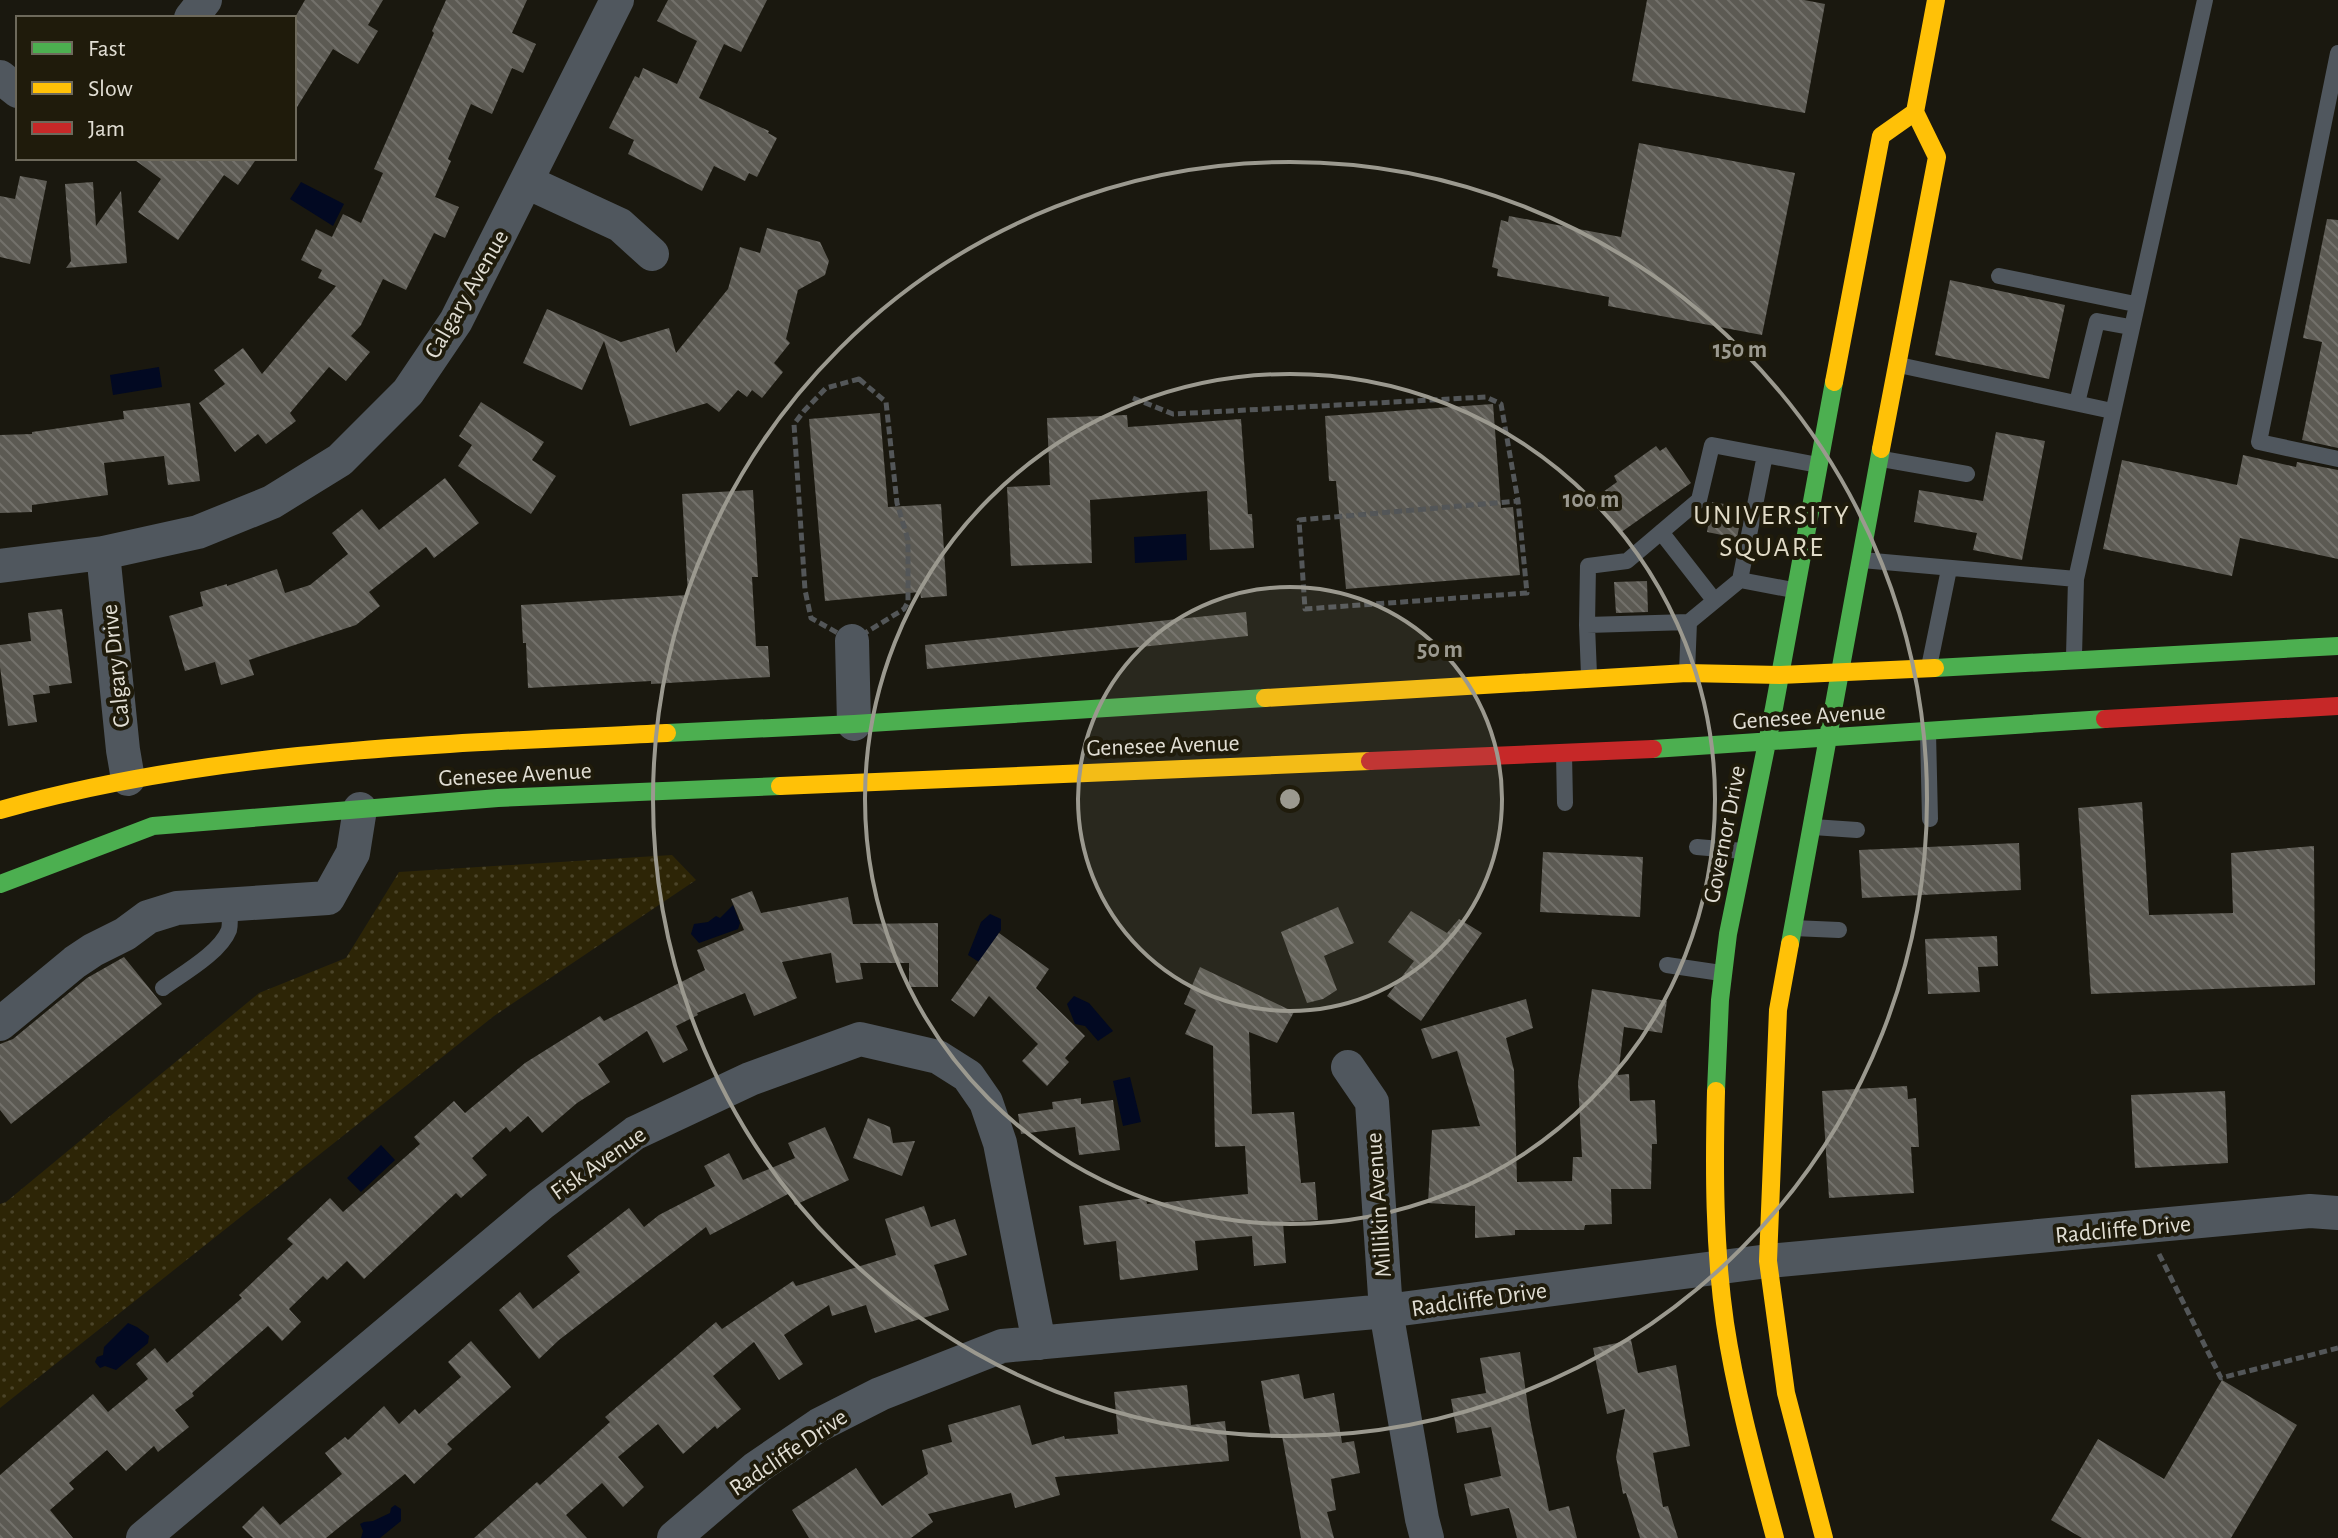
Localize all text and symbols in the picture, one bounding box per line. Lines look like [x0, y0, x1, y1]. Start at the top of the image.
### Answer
legend [16, 16, 296, 160]
text: Fast [88, 37, 126, 61]
text: Slow [88, 77, 133, 101]
text: Jam [88, 117, 125, 141]
street label: Calgary Avenue [420, 226, 513, 363]
text: 150 m [1713, 338, 1767, 362]
text: 100 m [1563, 488, 1619, 512]
district label: UNIVERSITY SQUARE [1693, 502, 1851, 562]
street label: Calgary Drive [98, 603, 134, 729]
text: 50 m [1417, 638, 1463, 662]
street label: Genesee Avenue [1732, 700, 1886, 734]
street label: Genesee Avenue [1086, 731, 1240, 761]
street label: Genesee Avenue [438, 759, 592, 791]
street label: Governor Drive [1700, 763, 1750, 905]
centre of rings [1276, 785, 1304, 813]
street label: Fisk Avenue [547, 1122, 650, 1205]
street label: Millikin Avenue [1362, 1132, 1396, 1278]
street label: Radcliffe Drive [2054, 1212, 2192, 1248]
street label: Radcliffe Drive [1410, 1279, 1548, 1321]
street label: Radcliffe Drive [725, 1405, 852, 1501]

